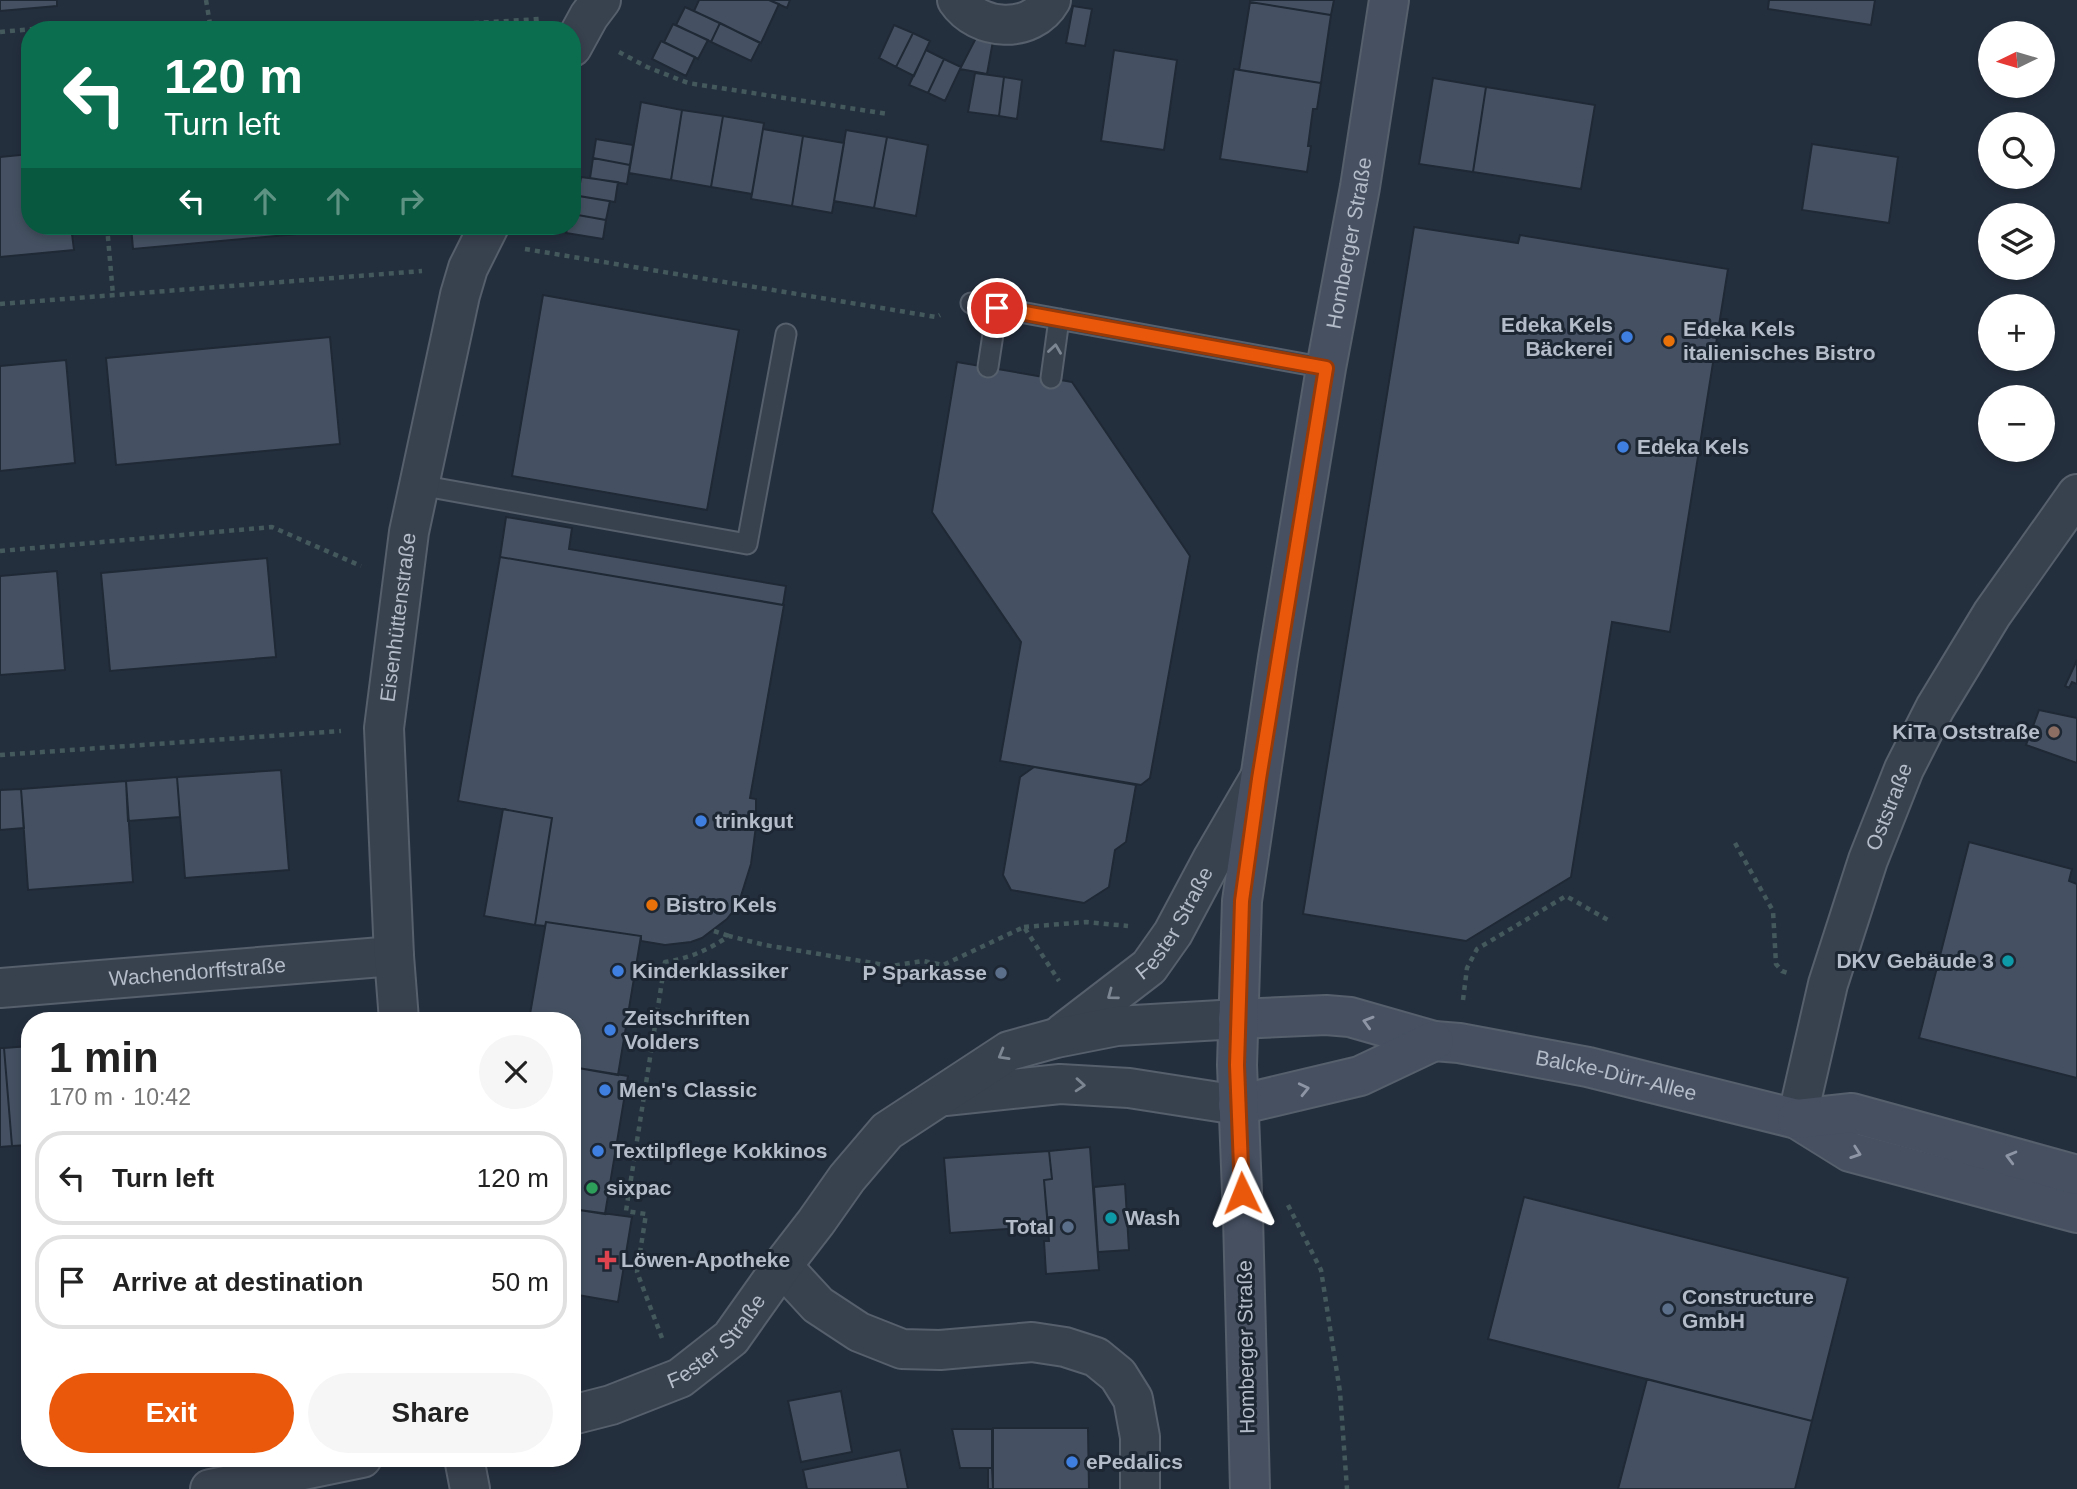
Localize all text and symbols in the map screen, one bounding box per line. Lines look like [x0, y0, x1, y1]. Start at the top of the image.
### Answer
north arrow [1978, 21, 2054, 98]
map controls [1978, 21, 2055, 462]
icon: left [49, 49, 140, 140]
text: 120 m [164, 49, 303, 103]
text: Turn left [164, 106, 280, 142]
button: search [1978, 112, 2055, 189]
street label: Homberger Straße [1322, 156, 1375, 331]
icon: left [173, 182, 211, 220]
icon: ahead [246, 182, 284, 220]
icon: ahead [319, 182, 357, 220]
icon: right [392, 182, 430, 220]
button: layers [1978, 203, 2055, 280]
pin [967, 278, 1027, 338]
icon: arrive [978, 289, 1016, 327]
button: + [1978, 294, 2055, 371]
place label: Edeka Kels Bäckerei [1501, 313, 1613, 360]
place label: Edeka Kels italienisches Bistro [1683, 317, 1876, 364]
marker: Edeka Kels Bäckerei [1619, 329, 1635, 345]
marker: Edeka Kels italienisches Bistro [1661, 333, 1677, 349]
one-way arrow [1048, 343, 1063, 355]
button: − [1978, 385, 2055, 462]
place label: Edeka Kels [1637, 435, 1749, 458]
marker: Edeka Kels [1615, 439, 1631, 455]
street label: Eisenhüttenstraße [375, 531, 420, 703]
place label: KiTa Oststraße [1892, 720, 2040, 743]
marker: KiTa Oststraße [2046, 724, 2062, 740]
street label: Oststraße [1861, 760, 1916, 854]
place label: trinkgut [715, 809, 793, 832]
marker: trinkgut [693, 813, 709, 829]
street label: Fester Straße [1131, 863, 1217, 984]
place label: Bistro Kels [666, 893, 777, 916]
marker: Bistro Kels [644, 897, 660, 913]
place label: DKV Gebäude 3 [1836, 949, 1994, 972]
street label: Wachendorffstraße [108, 953, 287, 990]
marker: DKV Gebäude 3 [2000, 953, 2016, 969]
place label: Kinderklassiker [632, 959, 788, 982]
place label: P Sparkasse [862, 961, 987, 984]
marker: Kinderklassiker [610, 963, 626, 979]
marker: P Sparkasse [993, 965, 1009, 981]
one-way arrow [1107, 986, 1120, 999]
place label: Zeitschriften Volders [624, 1006, 750, 1053]
one-way arrow [1362, 1016, 1374, 1031]
marker: Zeitschriften Volders [602, 1022, 618, 1038]
text: 1 min [49, 1034, 159, 1081]
button: close [479, 1035, 553, 1109]
street label: Balcke-Dürr-Allee [1534, 1045, 1699, 1105]
one-way arrow [997, 1047, 1010, 1060]
one-way arrow [1075, 1077, 1086, 1092]
place label: Men's Classic [619, 1078, 757, 1101]
marker: Men's Classic [597, 1082, 613, 1098]
one-way arrow [1298, 1083, 1310, 1098]
text: 170 m · 10:42 [49, 1084, 191, 1110]
place label: Textilpflege Kokkinos [612, 1139, 828, 1162]
marker: Textilpflege Kokkinos [590, 1143, 606, 1159]
one-way arrow [1850, 1145, 1862, 1159]
one-way arrow [2005, 1150, 2017, 1165]
position arrow [1205, 1156, 1279, 1230]
icon: left [53, 1159, 91, 1197]
text: Turn left [112, 1163, 214, 1193]
text: 120 m [477, 1163, 549, 1193]
place label: sixpac [606, 1176, 672, 1199]
marker: sixpac [584, 1180, 600, 1196]
place label: Wash [1125, 1206, 1180, 1229]
marker: Wash [1103, 1210, 1119, 1226]
place label: Total [1005, 1215, 1054, 1238]
marker: Total [1060, 1219, 1076, 1235]
place label: Löwen-Apotheke [621, 1248, 790, 1271]
marker: Löwen-Apotheke [599, 1252, 615, 1268]
street label: Homberger Straße [1232, 1260, 1259, 1434]
icon: arrive [53, 1263, 91, 1301]
text: Arrive at destination [112, 1267, 363, 1297]
text: 50 m [491, 1267, 549, 1297]
place label: Constructure GmbH [1682, 1285, 1814, 1332]
street label: Fester Straße [664, 1289, 769, 1393]
marker: Constructure GmbH [1660, 1301, 1676, 1317]
button: Exit [49, 1373, 294, 1453]
button: Share [308, 1373, 553, 1453]
place label: ePedalics [1086, 1450, 1183, 1473]
marker: ePedalics [1064, 1454, 1080, 1470]

